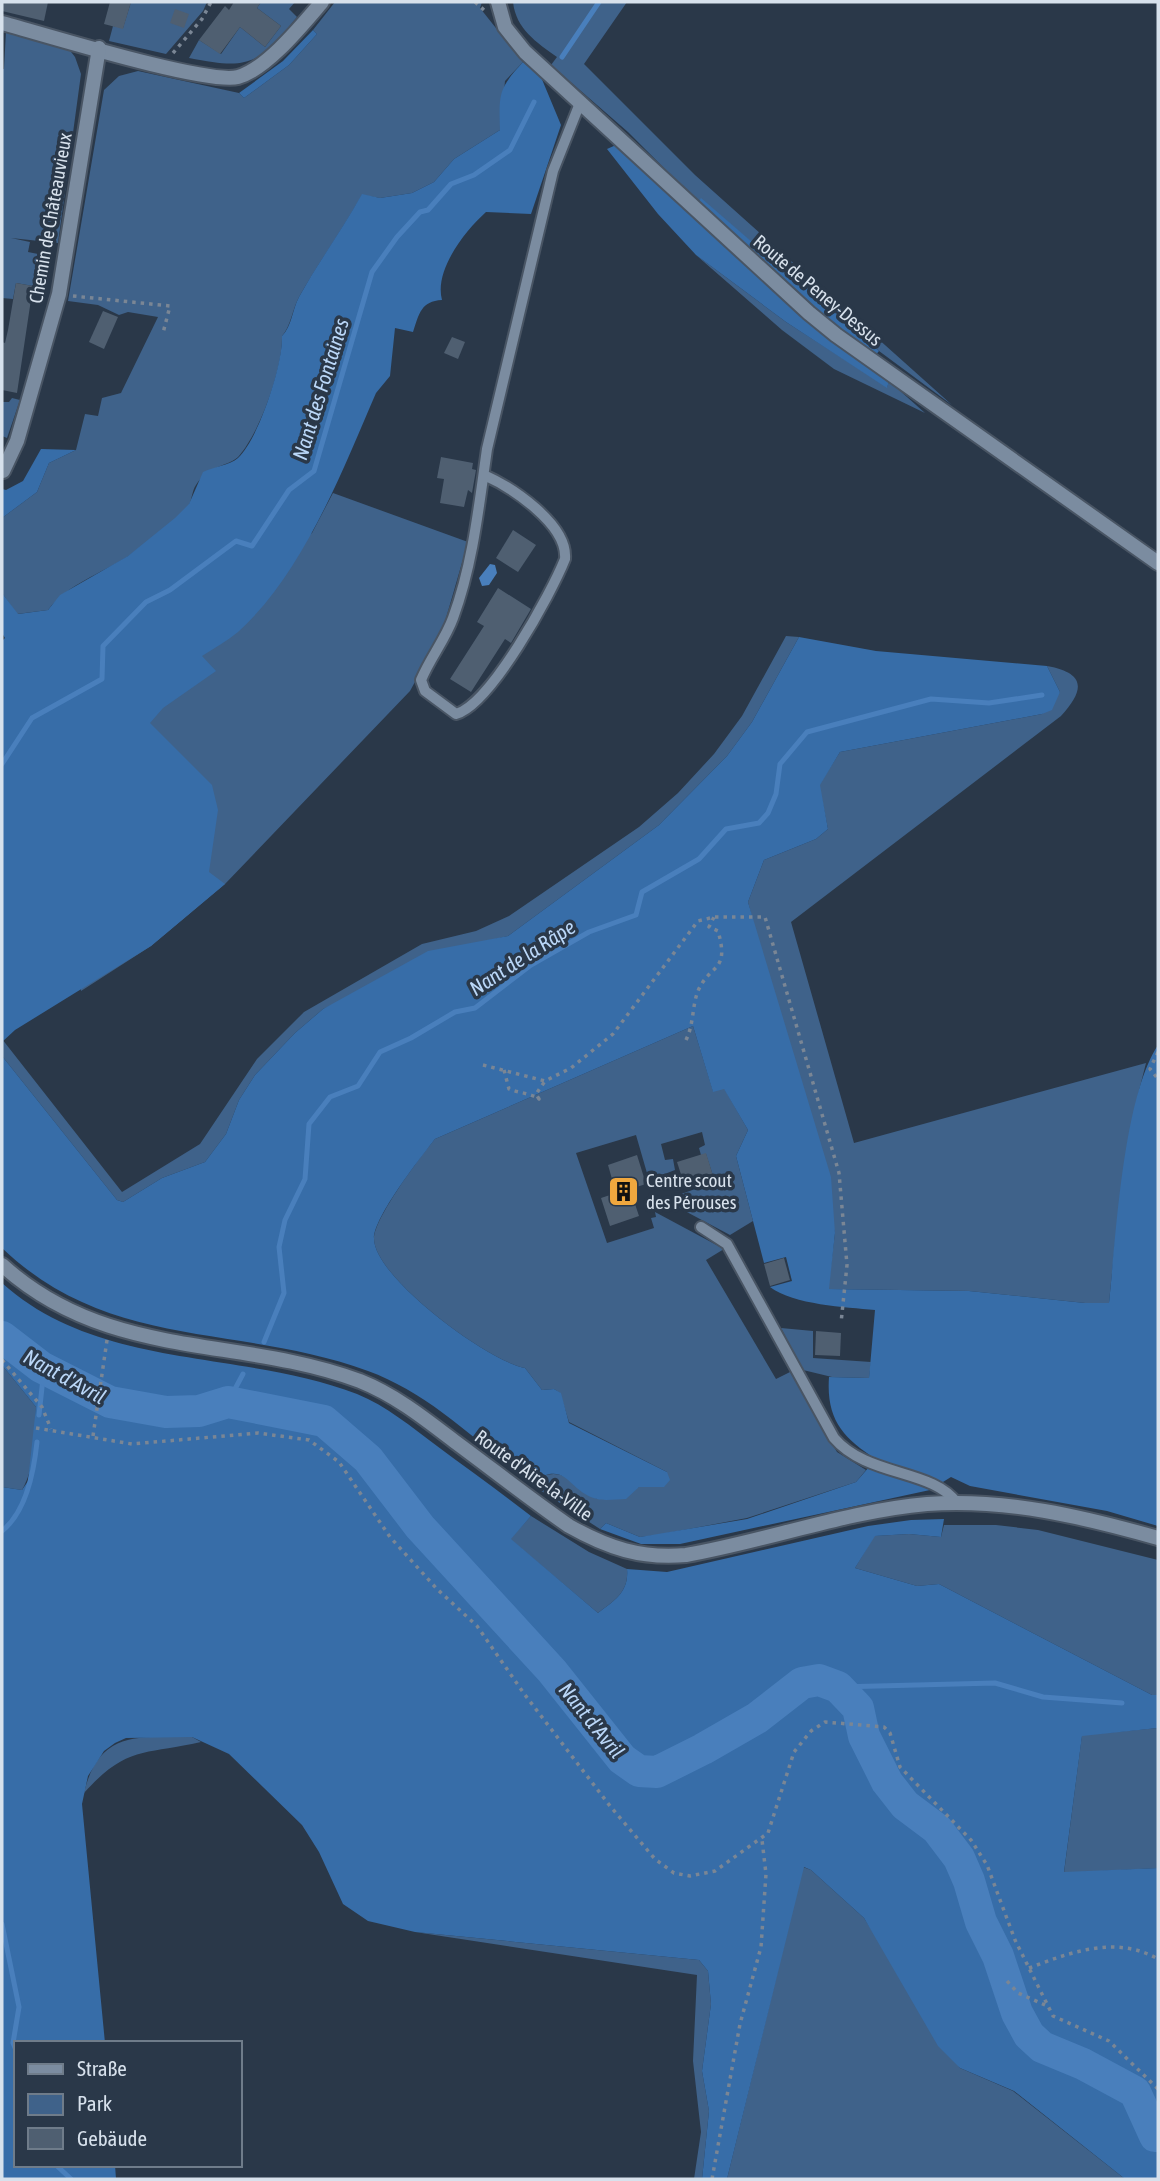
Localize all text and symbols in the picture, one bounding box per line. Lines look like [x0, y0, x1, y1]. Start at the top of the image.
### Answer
street label: Chemin de Châteauvieux [24, 131, 76, 305]
street label: Route de Peney-Dessus [749, 230, 887, 350]
water label: Nant des Fontaines [287, 315, 353, 463]
water label: Nant de la Râpe [465, 914, 579, 1000]
place label: Centre scout des Pérouses [646, 1169, 737, 1213]
building icon: Centre scout des Pérouses [606, 1174, 640, 1208]
water label: Nant d'Avril [20, 1344, 110, 1408]
street label: Route d'Aire-la-Ville [471, 1425, 597, 1525]
water label: Nant d'Avril [554, 1677, 630, 1763]
legend [14, 2041, 242, 2167]
text: Straße [77, 2056, 127, 2080]
text: Park [77, 2091, 112, 2115]
text: Gebäude [77, 2126, 147, 2150]

